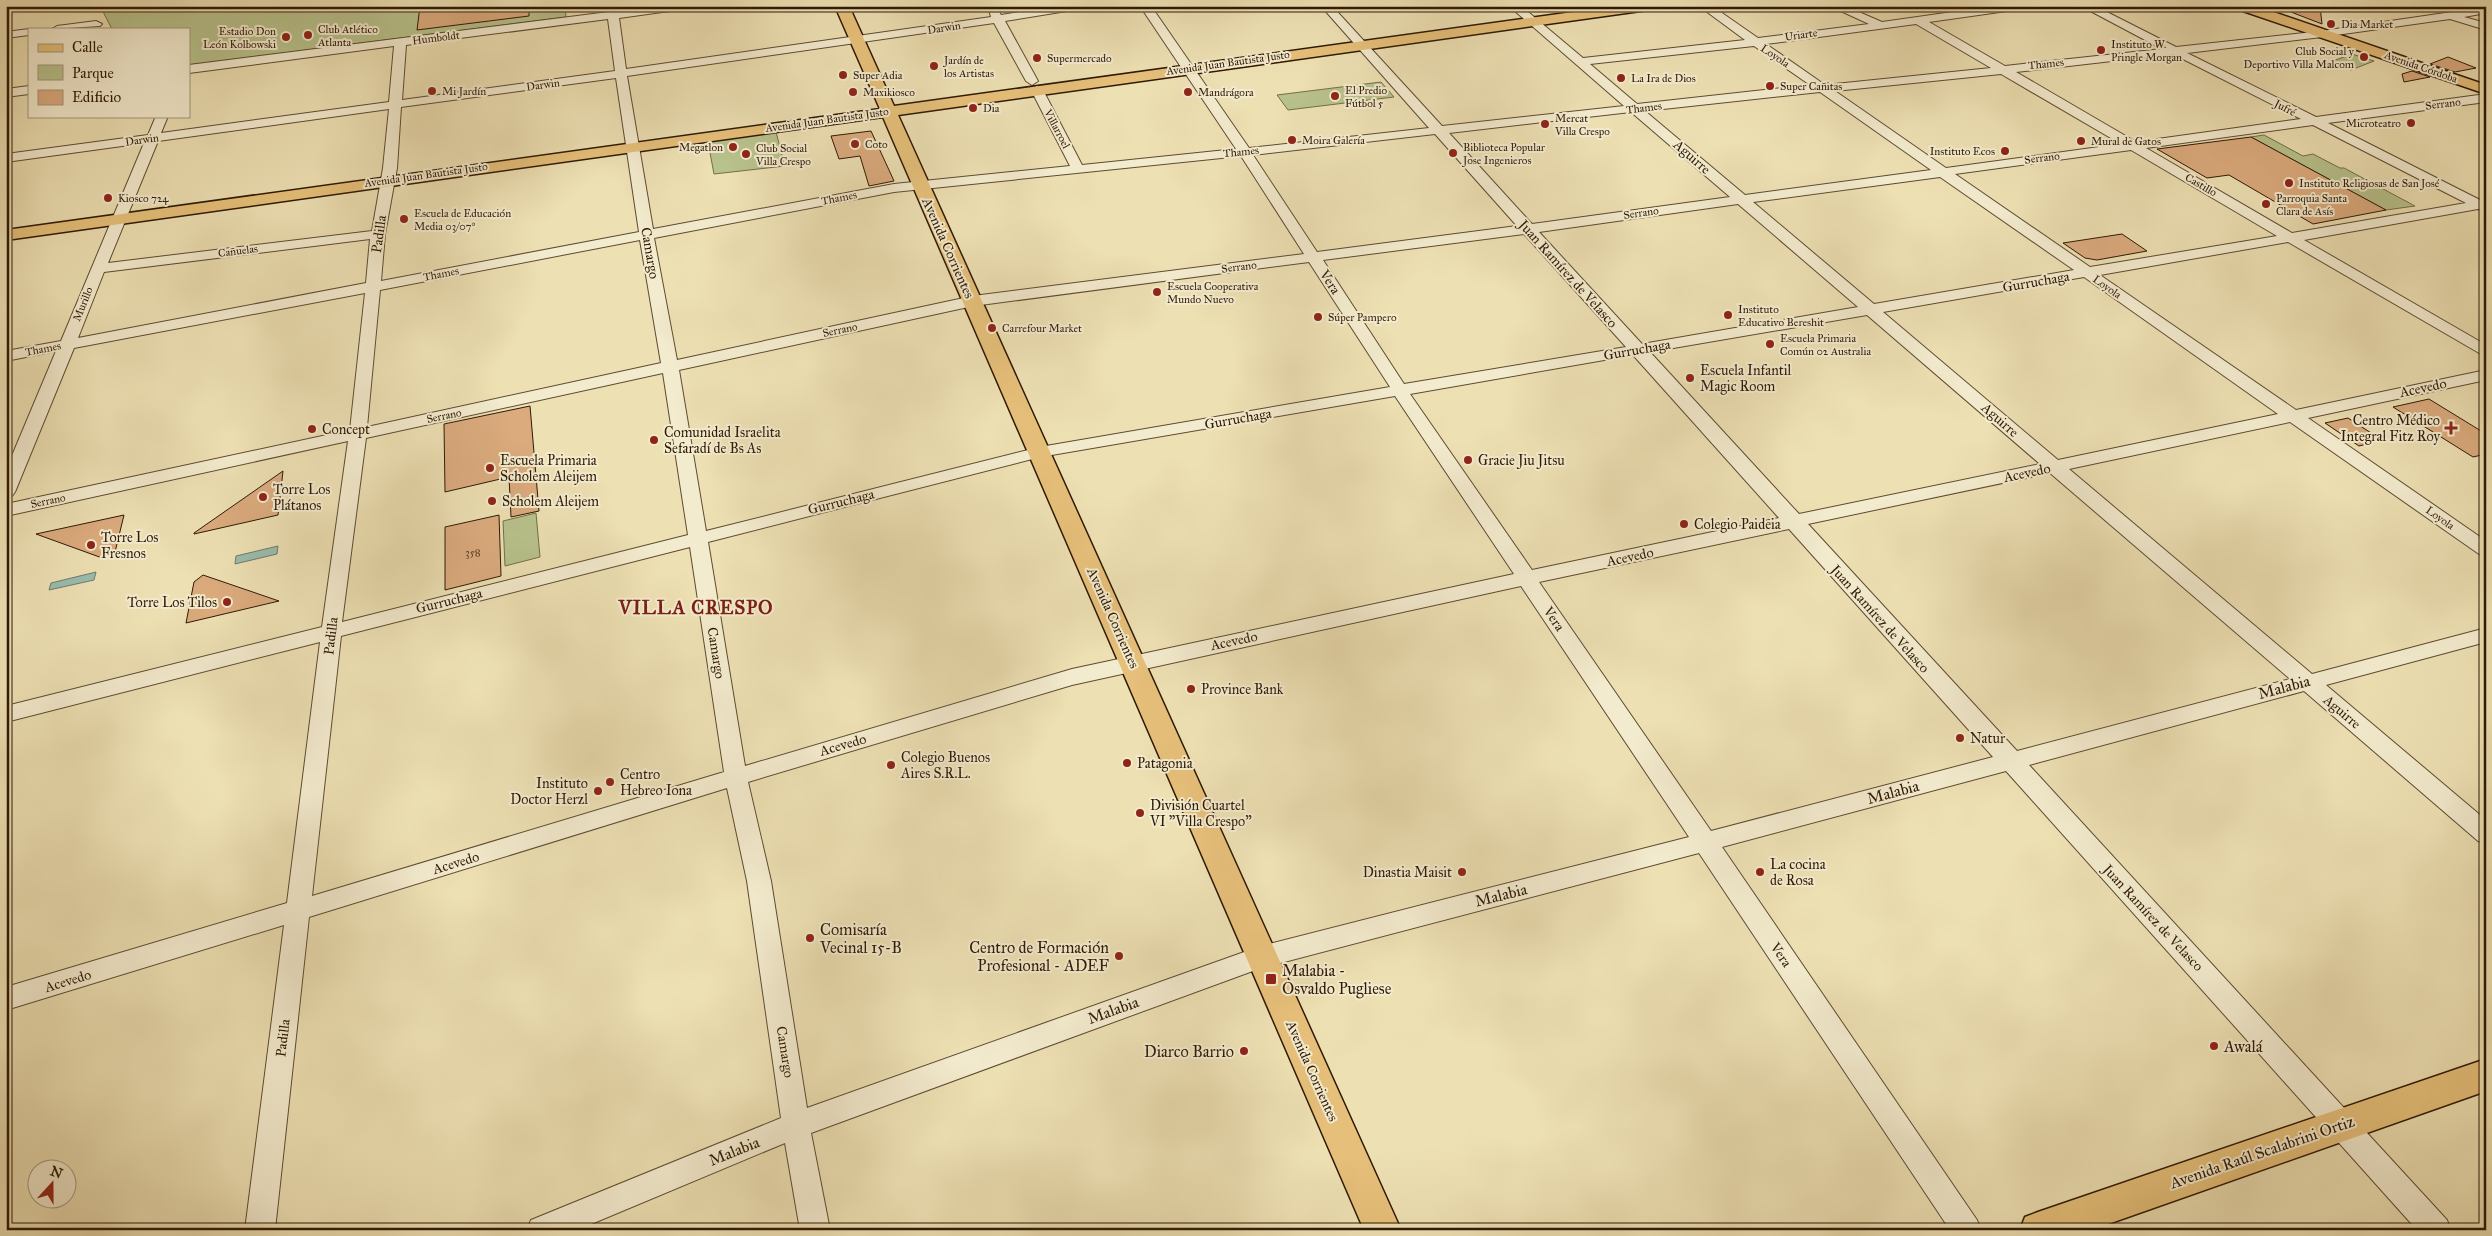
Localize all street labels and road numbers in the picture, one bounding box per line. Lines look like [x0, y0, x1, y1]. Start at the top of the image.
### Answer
street label: Darwin [926, 19, 962, 37]
street label: Uriarte [1784, 26, 1819, 44]
street label: Humboldt [412, 29, 461, 47]
street label: Loyola [1758, 42, 1792, 71]
street label: Avenida Juan Bautista Justo [1164, 48, 1291, 79]
street label: Avenida Córdoba [2382, 48, 2460, 86]
street label: Thames [2027, 56, 2065, 72]
street label: Darwin [525, 76, 561, 94]
street label: Serrano [2425, 95, 2462, 113]
street label: Jufré [2271, 97, 2298, 120]
street label: Thames [1625, 99, 1663, 117]
street label: Avenida Juan Bautista Justo [763, 105, 890, 136]
street label: Villarroel [1041, 106, 1073, 151]
street label: Darwin [124, 131, 160, 149]
street label: Aguirre [1669, 136, 1714, 178]
street label: Thames [1222, 144, 1260, 160]
street label: Serrano [2024, 149, 2061, 167]
street label: Avenida Juan Bautista Justo [362, 160, 489, 191]
street label: Castillo [2183, 171, 2220, 199]
street label: Thames [820, 188, 858, 208]
street label: Avenida Corrientes [918, 194, 978, 301]
street label: Serrano [1623, 204, 1660, 222]
street label: Padilla [368, 214, 390, 254]
street label: Juan Ramírez de Velasco [1513, 215, 1621, 332]
street label: Camargo [637, 226, 663, 280]
street label: Cañuelas [217, 242, 259, 260]
street label: Serrano [1221, 258, 1258, 276]
street label: Thames [422, 264, 460, 284]
street label: Vera [1315, 266, 1344, 297]
street label: Gurruchaga [2001, 268, 2071, 296]
street label: Loyola [2090, 273, 2124, 302]
street label: Murillo [70, 285, 96, 323]
street label: Serrano [821, 320, 859, 340]
street label: Gurruchaga [1602, 336, 1672, 364]
street label: Thames [24, 339, 62, 359]
street label: Acevedo [2397, 375, 2448, 401]
street label: Aguirre [1977, 399, 2022, 441]
street label: Gurruchaga [1203, 405, 1273, 433]
street label: Serrano [425, 406, 463, 426]
street label: Acevedo [2001, 460, 2052, 486]
street label: Gurruchaga [806, 486, 876, 518]
street label: Serrano [29, 491, 67, 511]
street label: Loyola [2423, 504, 2457, 533]
street label: Acevedo [1604, 544, 1655, 570]
street label: Juan Ramírez de Velasco [1825, 560, 1933, 677]
street label: Avenida Corrientes [1083, 564, 1143, 671]
street label: Gurruchaga [414, 585, 484, 617]
street label: Vera [1539, 603, 1568, 634]
street label: Padilla [320, 616, 342, 656]
street label: Camargo [704, 626, 728, 680]
street label: Acevedo [1208, 628, 1259, 654]
street label: Malabia [2256, 671, 2312, 703]
street label: Aguirre [2319, 691, 2364, 733]
street label: Acevedo [817, 730, 868, 760]
street label: Malabia [1865, 776, 1921, 808]
street label: Acevedo [430, 848, 481, 878]
street label: Juan Ramírez de Velasco [2097, 860, 2207, 975]
street label: Malabia [1473, 879, 1529, 911]
street label: Vera [1766, 939, 1795, 970]
street label: Acevedo [42, 966, 93, 996]
street label: Malabia [1085, 992, 1141, 1028]
street label: Avenida Corrientes [1282, 1017, 1342, 1124]
street label: Padilla [272, 1018, 294, 1058]
street label: Camargo [773, 1025, 797, 1079]
street label: Avenida Raúl Scalabrini Ortiz [2166, 1111, 2357, 1193]
street label: Malabia [706, 1132, 762, 1170]

